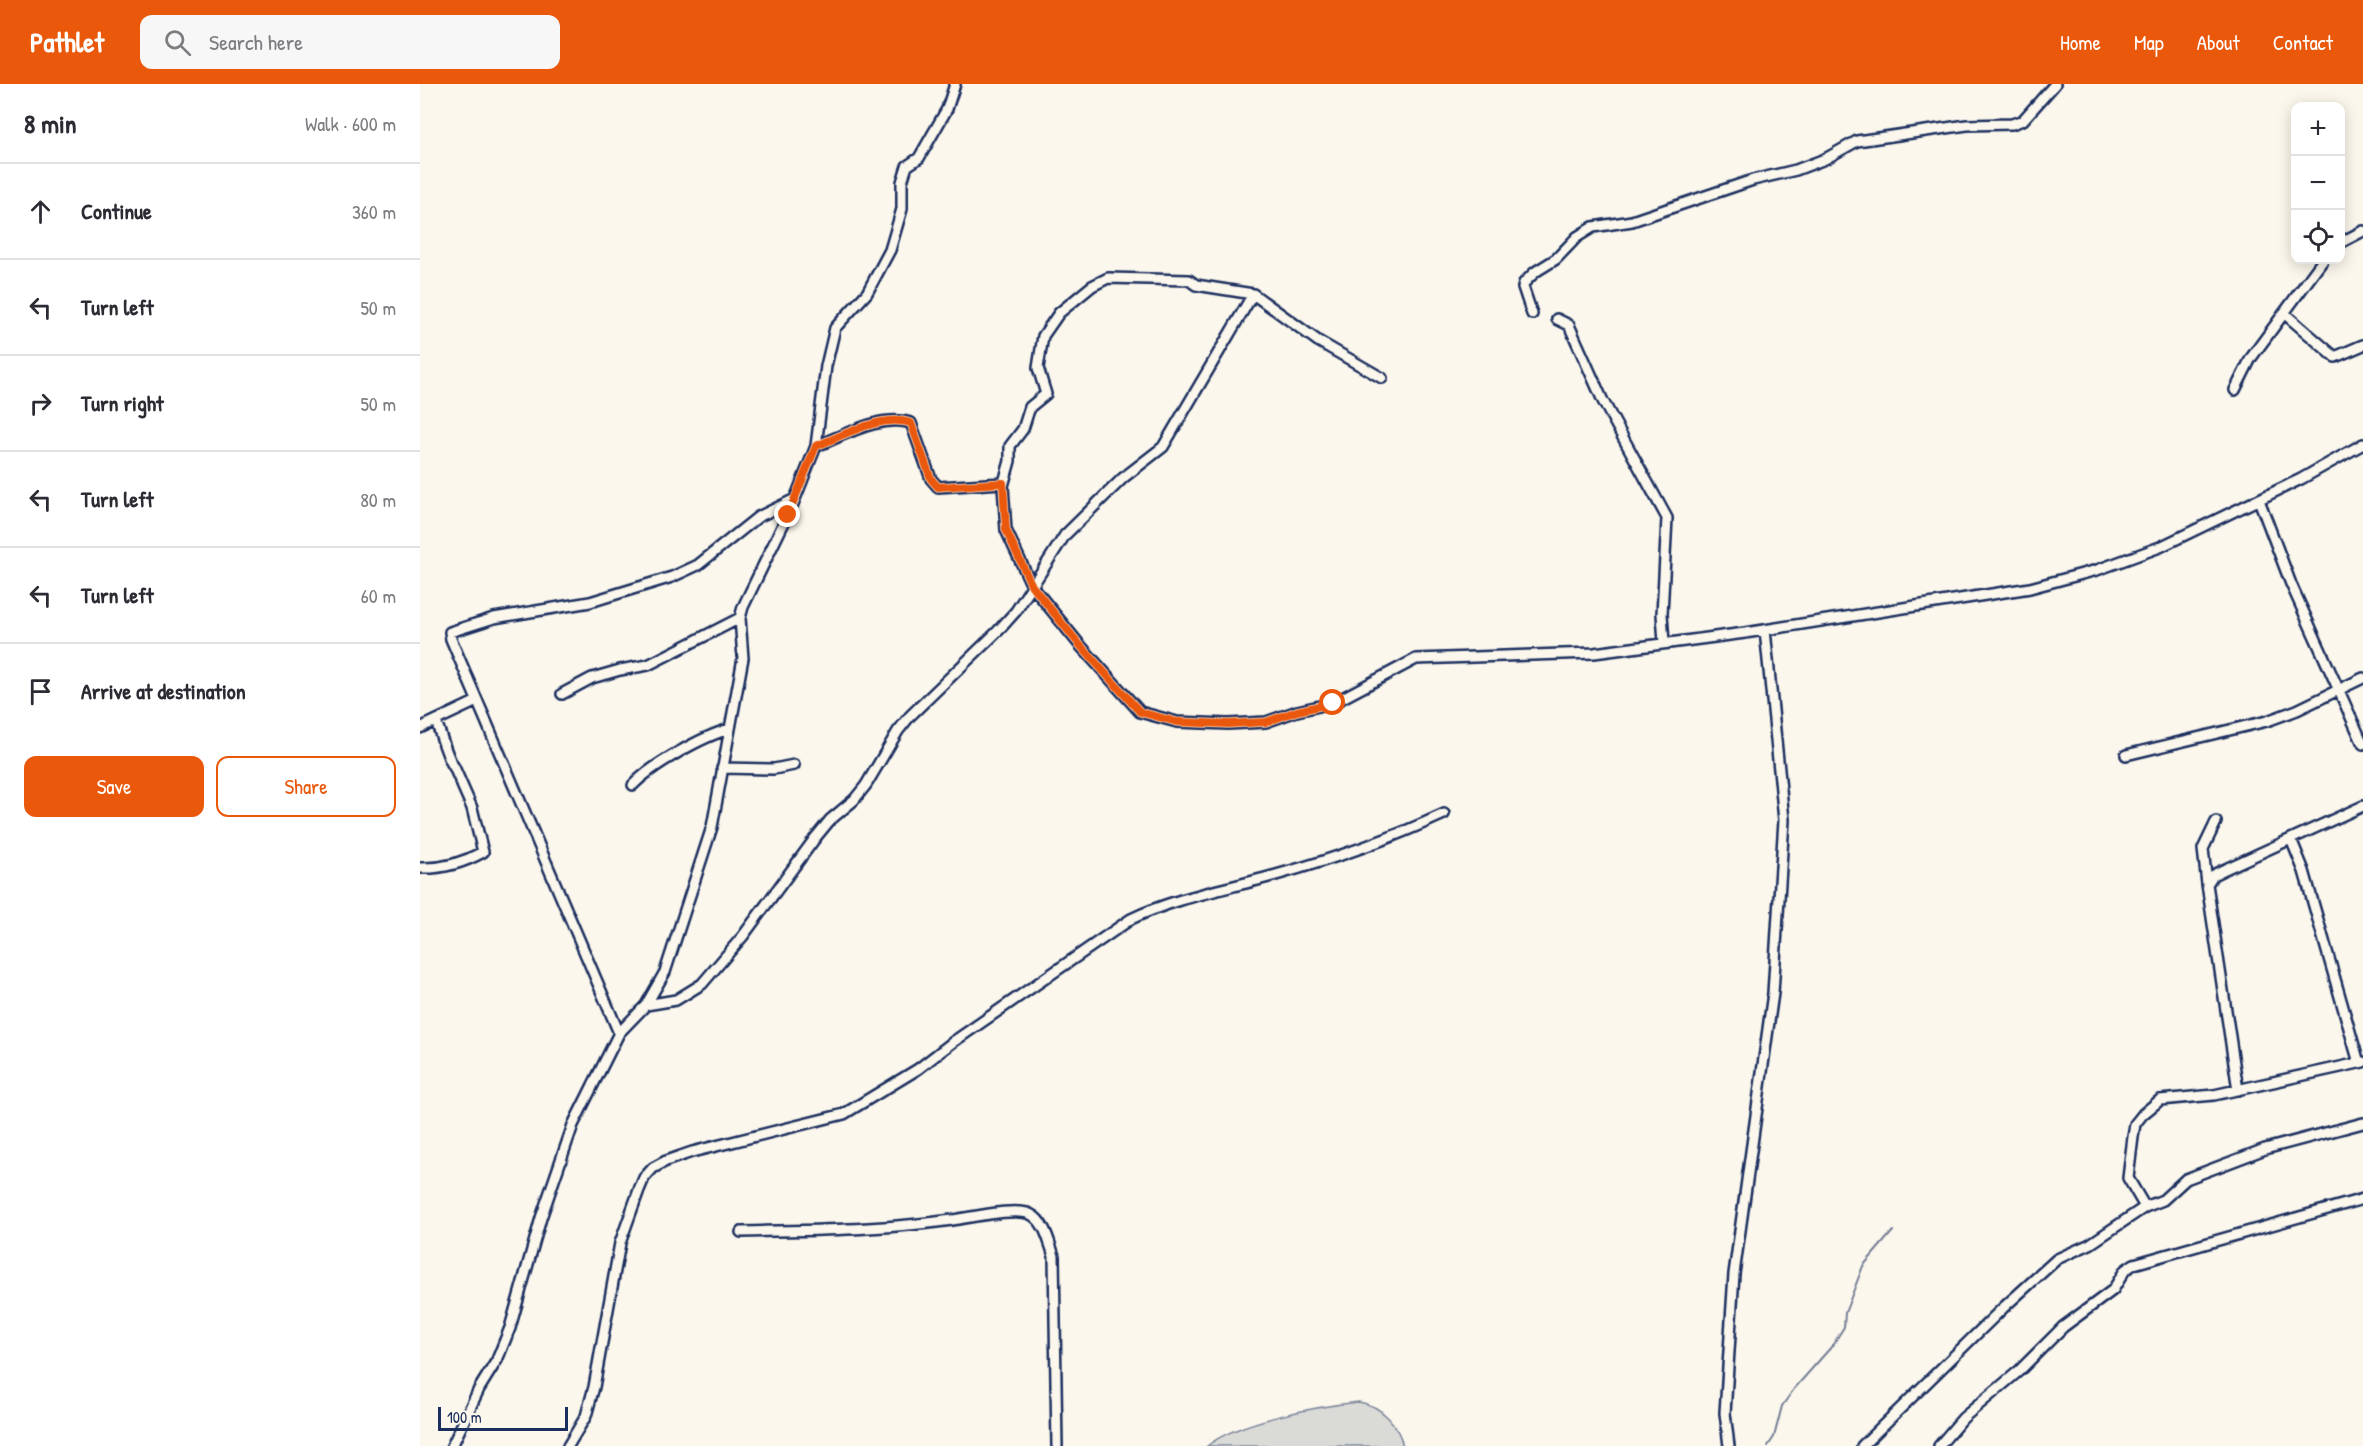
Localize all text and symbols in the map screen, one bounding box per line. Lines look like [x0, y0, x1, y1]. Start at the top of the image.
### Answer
search box [140, 15, 560, 69]
text: Pathlet [30, 23, 104, 61]
icon: search [161, 26, 194, 59]
text: Search here [209, 27, 303, 57]
text: Home [2060, 28, 2101, 57]
text: Map [2134, 28, 2164, 57]
text: About [2197, 28, 2240, 57]
text: Contact [2273, 28, 2333, 57]
map controls [2291, 102, 2345, 264]
button: + [2291, 102, 2345, 156]
text: 8 min [24, 106, 77, 141]
text: Walk · 600 m [305, 110, 396, 137]
button: − [2291, 156, 2345, 210]
icon: ahead [24, 195, 57, 228]
text: Continue [81, 196, 152, 226]
text: 360 m [352, 198, 396, 225]
button: locate [2291, 210, 2345, 264]
icon: left [24, 291, 57, 324]
text: Turn left [81, 292, 154, 322]
text: 50 m [360, 294, 396, 321]
icon: right [24, 387, 57, 420]
text: Turn right [81, 388, 164, 418]
text: 50 m [360, 390, 396, 417]
icon: left [24, 483, 57, 516]
text: Turn left [81, 484, 154, 514]
text: 80 m [360, 486, 396, 513]
route end [774, 501, 800, 527]
icon: left [24, 579, 57, 612]
text: Turn left [81, 580, 154, 610]
text: 60 m [361, 582, 396, 609]
icon: arrive [24, 675, 57, 708]
text: Arrive at destination [81, 676, 246, 706]
route start [1319, 689, 1345, 715]
button: Save [24, 756, 204, 817]
button: Share [216, 756, 396, 817]
scale bar [438, 1404, 568, 1432]
text: 100 m [447, 1406, 482, 1428]

